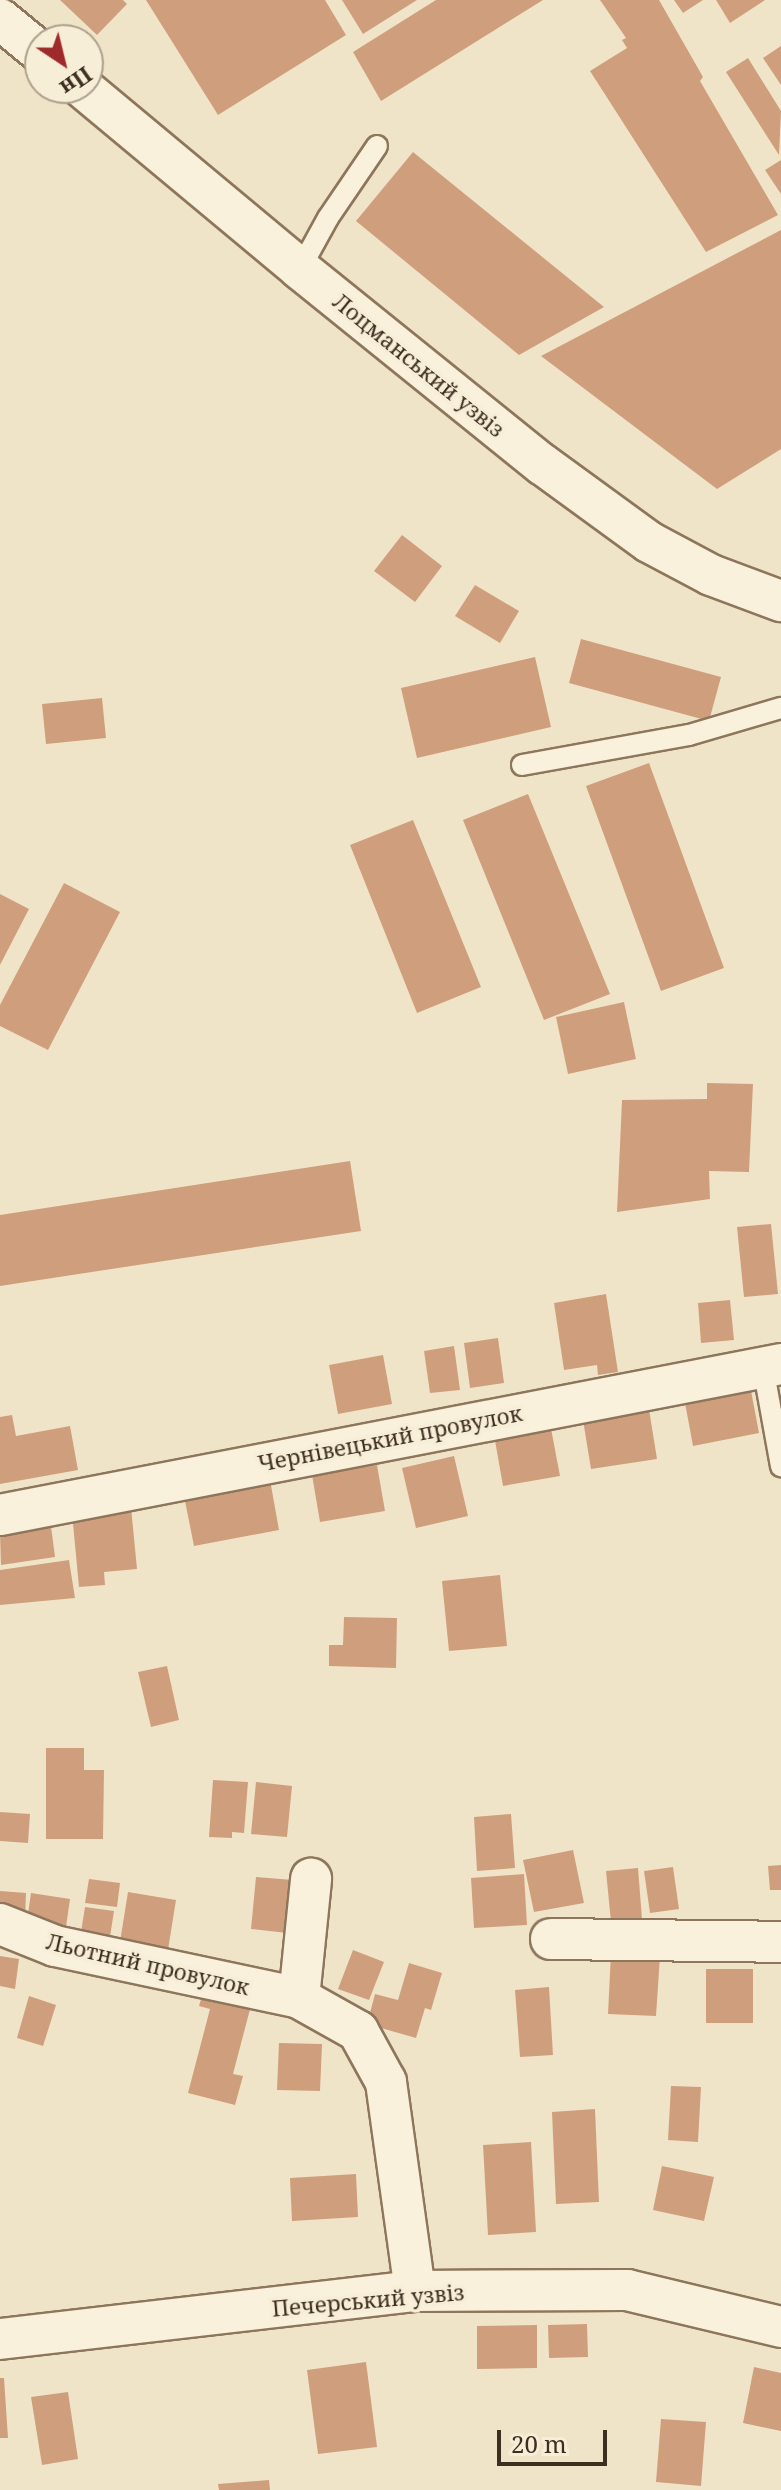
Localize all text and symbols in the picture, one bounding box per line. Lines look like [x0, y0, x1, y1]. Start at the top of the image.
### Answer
north arrow [24, 24, 104, 104]
text: Пн [55, 60, 99, 104]
street label: Лоцманський узвіз [328, 288, 510, 442]
street label: Чернівецький провулок [256, 1399, 524, 1477]
street label: Льотний провулок [44, 1928, 252, 2000]
street label: Печерський узвіз [271, 2278, 465, 2322]
scale bar [501, 2414, 611, 2464]
text: 20 m [511, 2427, 567, 2460]

